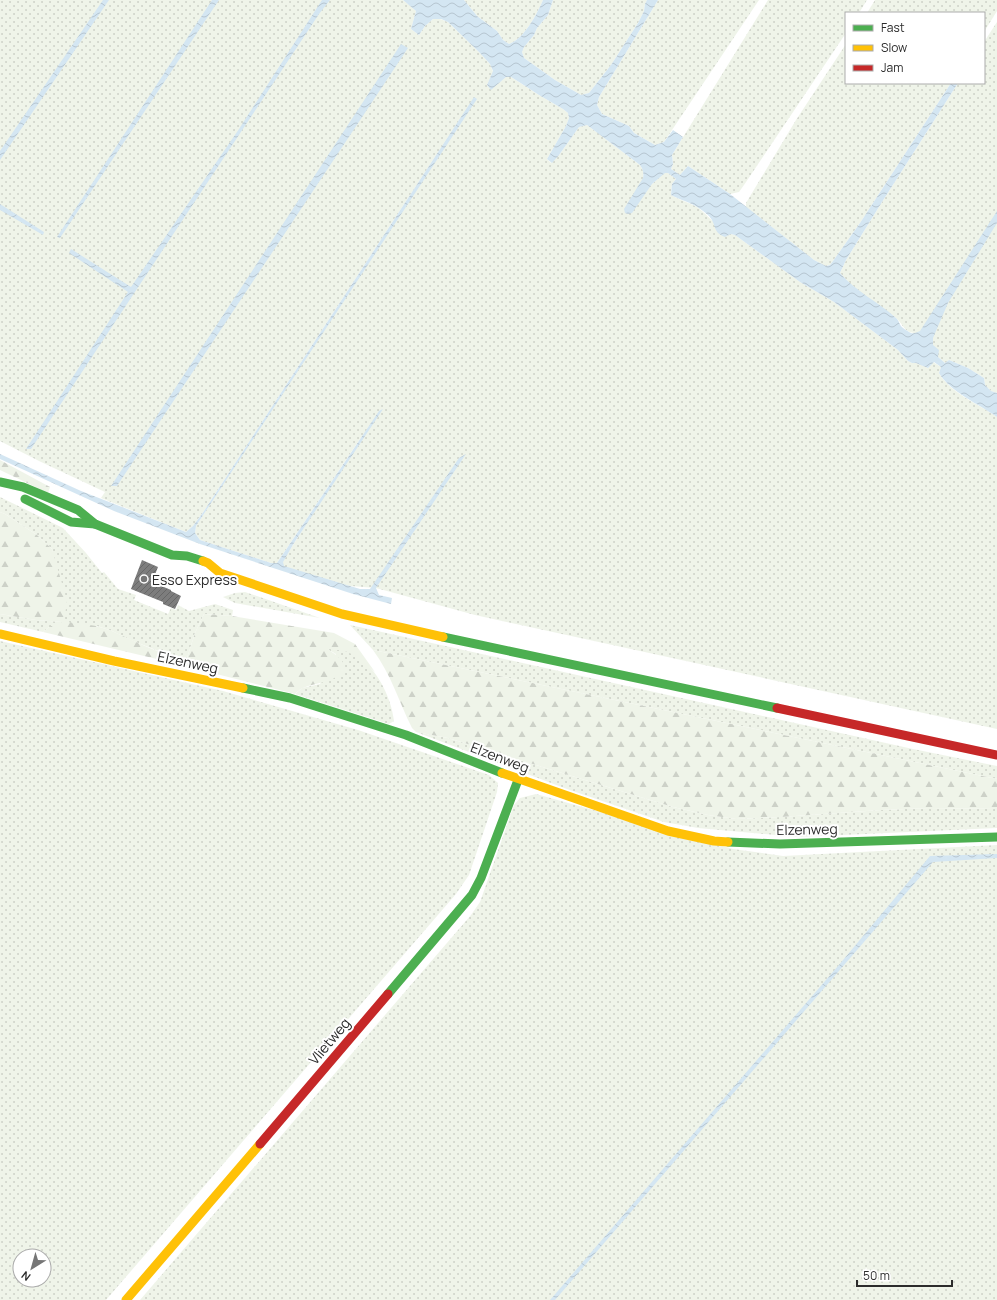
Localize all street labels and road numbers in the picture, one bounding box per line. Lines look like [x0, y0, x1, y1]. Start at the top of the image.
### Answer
street label: Elzenweg [156, 646, 220, 678]
street label: Elzenweg [468, 737, 532, 777]
street label: Elzenweg [776, 819, 838, 839]
street label: Vlietweg [304, 1014, 354, 1068]

